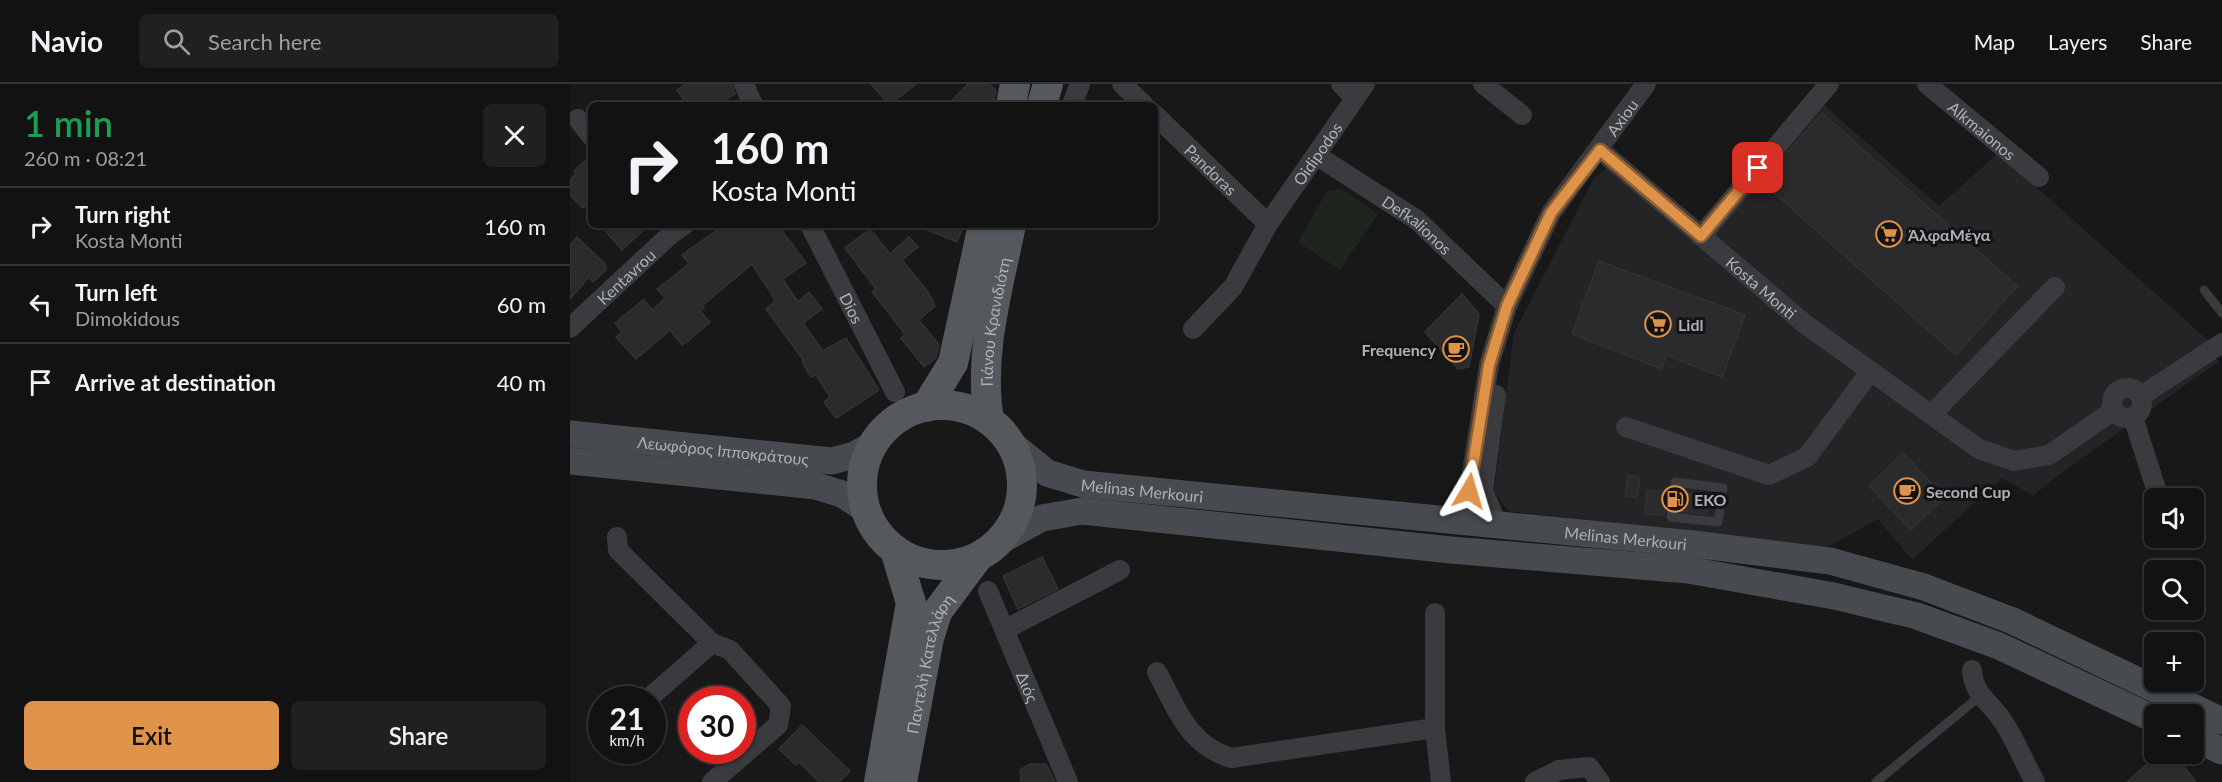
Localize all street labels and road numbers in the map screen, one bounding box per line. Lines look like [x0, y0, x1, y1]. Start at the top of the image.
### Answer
street label: Axiou [1602, 95, 1641, 139]
street label: Alkmaionos [1945, 97, 2020, 163]
street label: Oidipodos [1289, 118, 1345, 189]
street label: Pandoras [1181, 140, 1241, 199]
street label: Defkalionos [1379, 191, 1456, 258]
street label: Kentavrou [593, 245, 659, 308]
street label: Kosta Monti [1723, 252, 1801, 322]
street label: Γιάνου Κρανιδιότη [976, 255, 1013, 387]
street label: Dios [836, 289, 868, 326]
street label: Λεωφόρος Ιπποκράτους [636, 431, 811, 468]
street label: Melinas Merkouri [1080, 474, 1204, 505]
street label: Melinas Merkouri [1564, 522, 1688, 553]
street label: Παντελή Κατελλάρη [902, 590, 957, 735]
street label: Διός [1013, 669, 1043, 706]

